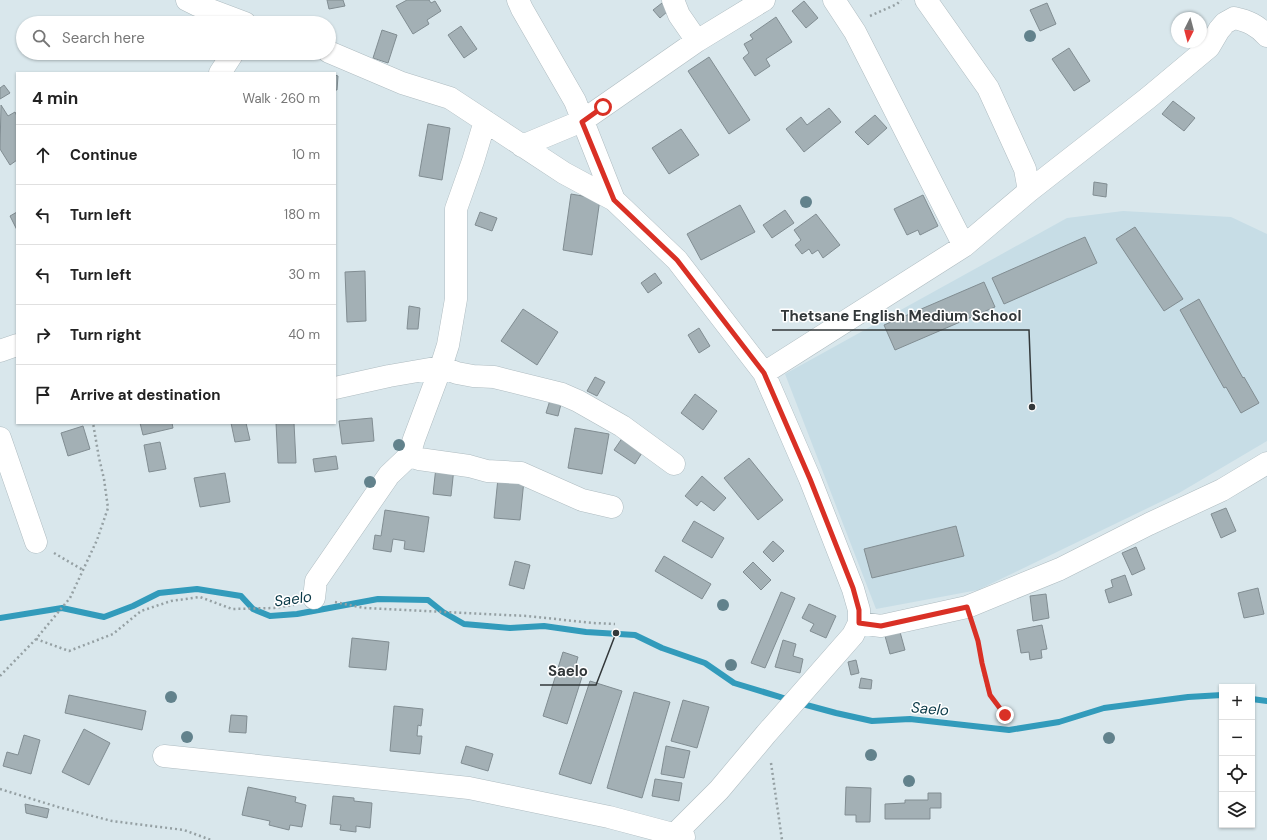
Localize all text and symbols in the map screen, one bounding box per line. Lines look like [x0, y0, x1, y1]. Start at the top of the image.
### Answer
north arrow [1171, 12, 1207, 48]
search box [16, 16, 336, 60]
icon: search [30, 27, 52, 49]
text: Search here [62, 28, 145, 48]
text: 4 min [32, 87, 78, 109]
text: Walk · 260 m [242, 90, 320, 107]
route start [594, 98, 612, 116]
icon: ahead [32, 144, 54, 166]
text: Continue [70, 145, 138, 165]
text: 10 m [292, 146, 320, 163]
icon: left [32, 204, 54, 226]
text: Turn left [70, 205, 131, 225]
text: 180 m [284, 206, 320, 223]
icon: left [32, 264, 54, 286]
text: Turn left [70, 265, 131, 285]
text: 30 m [288, 266, 320, 283]
callout: Thetsane English Medium School [772, 303, 1029, 330]
text: Thetsane English Medium School [781, 306, 1021, 326]
icon: right [32, 324, 54, 346]
text: Turn right [70, 325, 141, 345]
text: 40 m [288, 326, 320, 343]
icon: arrive [32, 384, 54, 406]
text: Arrive at destination [70, 385, 221, 405]
water label: Saelo [273, 586, 313, 612]
callout: Saelo [540, 658, 596, 685]
text: Saelo [548, 661, 588, 681]
map controls [1219, 684, 1255, 828]
button: + [1219, 684, 1255, 720]
water label: Saelo [910, 697, 950, 721]
route end [996, 706, 1014, 724]
button: − [1219, 720, 1255, 756]
button: locate [1219, 756, 1255, 792]
button: layers [1219, 792, 1255, 828]

